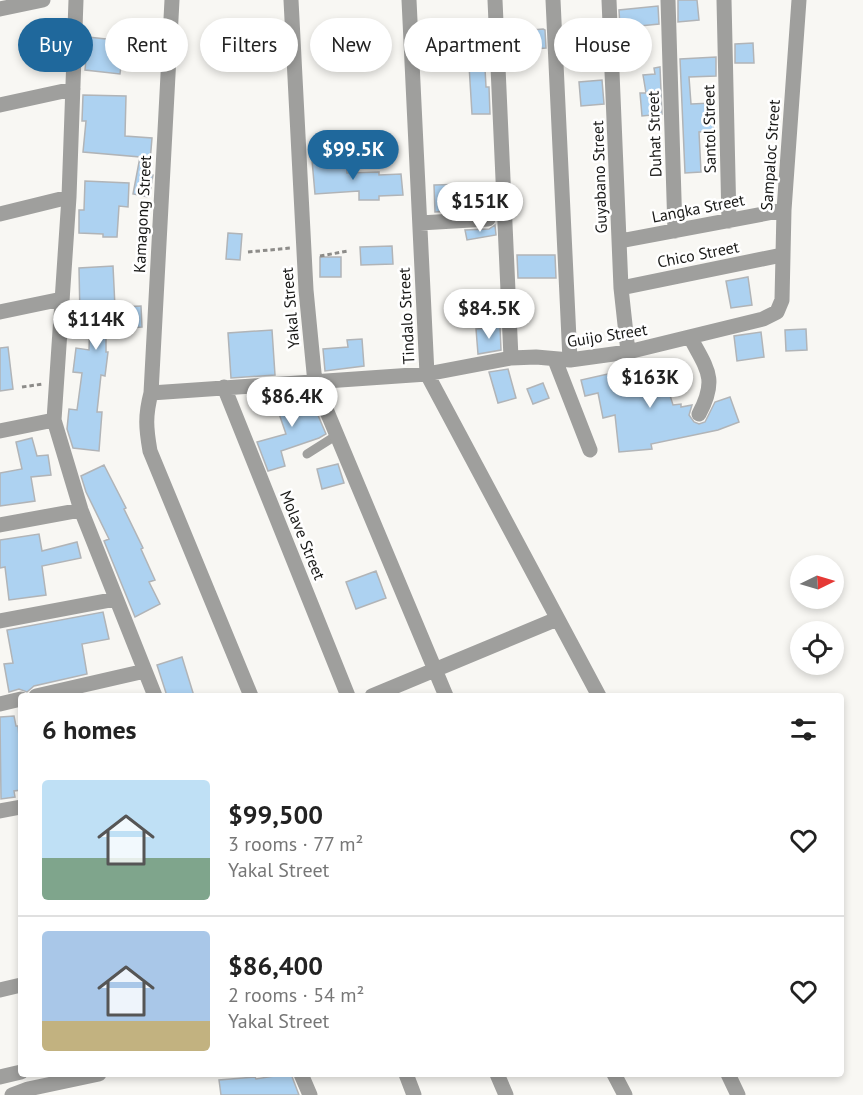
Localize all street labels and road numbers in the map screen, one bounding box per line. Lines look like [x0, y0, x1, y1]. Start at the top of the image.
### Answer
street label: Santol Street [698, 84, 720, 174]
street label: Duhat Street [642, 90, 666, 177]
street label: Sampaloc Street [756, 98, 784, 211]
street label: Guyabano Street [587, 120, 611, 234]
street label: Kamagong Street [129, 154, 155, 273]
street label: Langka Street [650, 189, 747, 227]
street label: Chico Street [655, 236, 741, 272]
street label: Yakal Street [276, 266, 303, 349]
street label: Tindalo Street [393, 267, 419, 365]
street label: Guijo Street [566, 319, 649, 351]
street label: Molave Street [276, 487, 330, 583]

